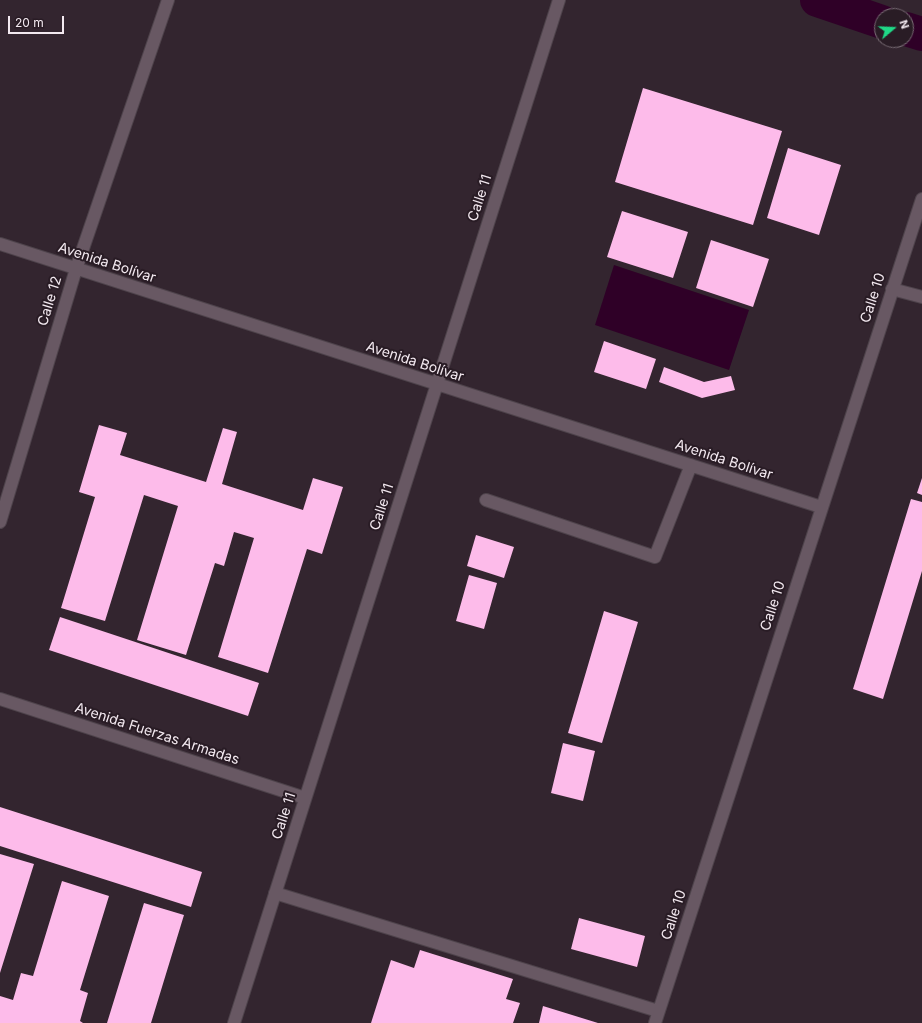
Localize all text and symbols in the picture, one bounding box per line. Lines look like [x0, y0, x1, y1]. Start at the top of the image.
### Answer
scale bar [10, 8, 66, 34]
north arrow [874, 8, 914, 48]
text: 20 m [15, 15, 44, 30]
text: N [896, 18, 912, 31]
street label: Calle 11 [465, 172, 495, 224]
street label: Avenida Bolívar [56, 239, 158, 287]
street label: Calle 10 [857, 271, 889, 325]
street label: Calle 12 [34, 274, 66, 328]
street label: Avenida Bolívar [364, 338, 466, 386]
street label: Avenida Bolívar [673, 436, 775, 484]
street label: Calle 11 [367, 481, 397, 533]
street label: Calle 10 [757, 579, 789, 633]
street label: Avenida Fuerzas Armadas [73, 699, 241, 769]
street label: Calle 11 [269, 790, 299, 842]
street label: Calle 10 [658, 888, 690, 942]

